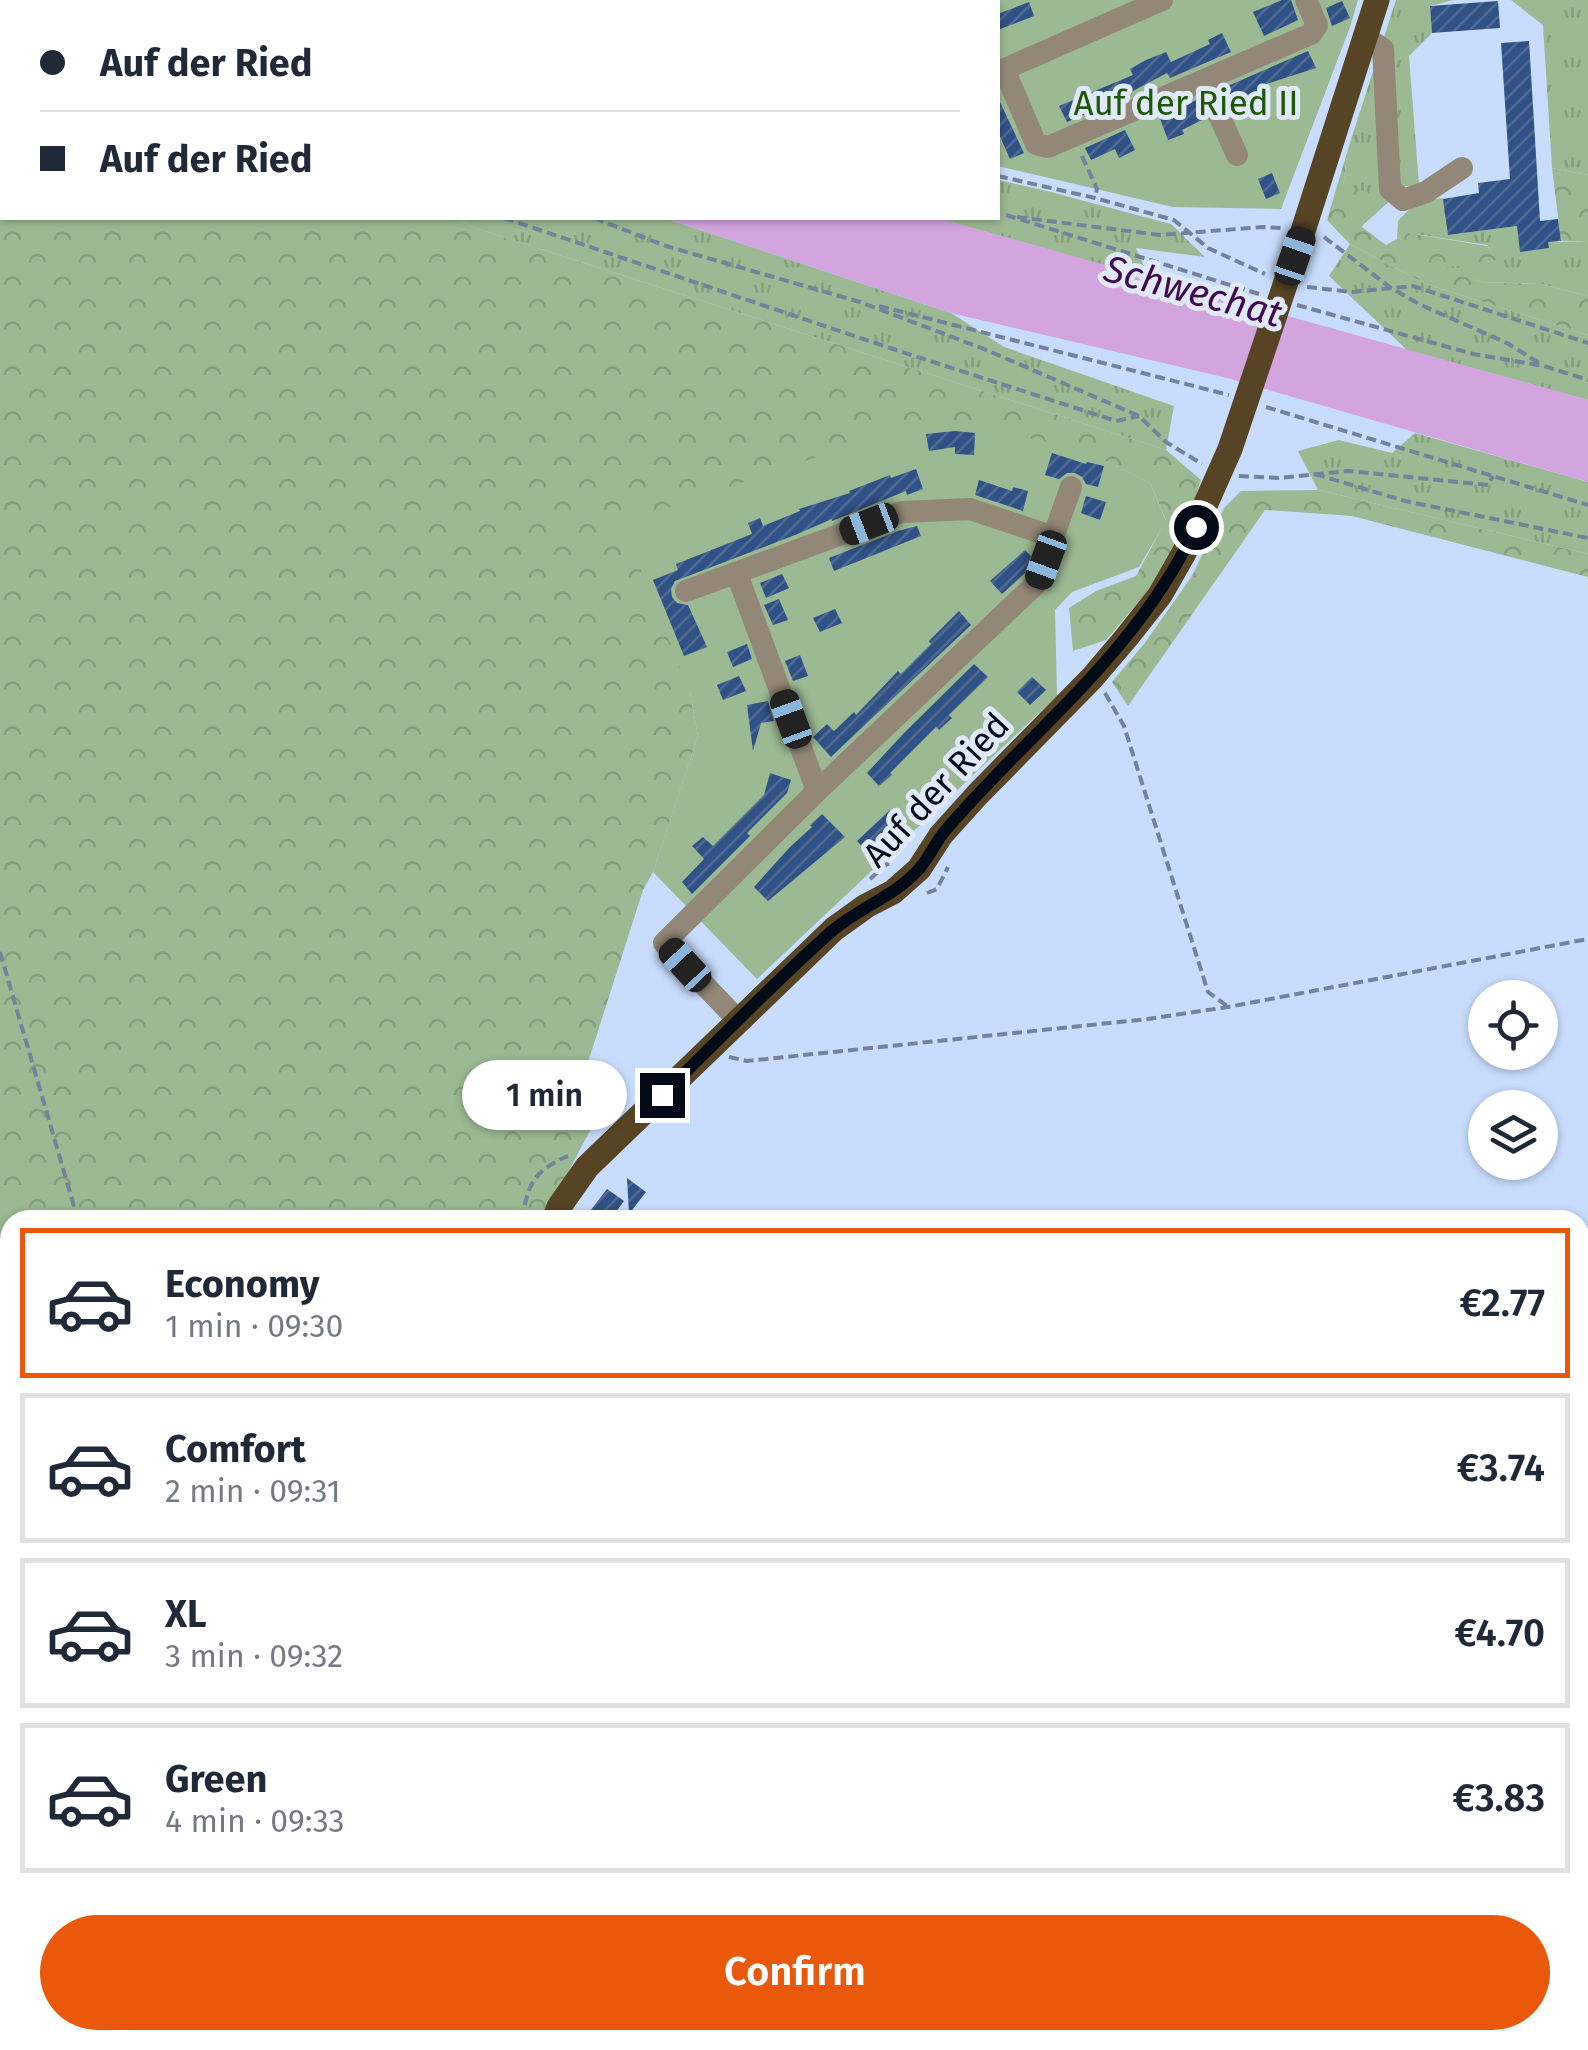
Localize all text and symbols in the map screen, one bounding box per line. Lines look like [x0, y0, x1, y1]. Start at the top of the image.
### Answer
text: Auf der Ried [100, 40, 313, 86]
park label: Auf der Ried II [1073, 82, 1299, 124]
text: Auf der Ried [100, 136, 313, 182]
car [1271, 223, 1319, 289]
water label: Schwechat [1098, 245, 1287, 337]
car [836, 499, 902, 549]
route start [1174, 505, 1219, 550]
car [1022, 527, 1070, 593]
car [767, 686, 815, 752]
street label: Auf der Ried [854, 704, 1018, 876]
car [654, 933, 716, 997]
map controls [1468, 980, 1558, 1180]
button: locate [1468, 980, 1558, 1070]
callout: 1 min [462, 1060, 627, 1130]
route end [640, 1073, 685, 1118]
text: 1 min [506, 1076, 583, 1114]
button: layers [1468, 1090, 1558, 1180]
icon: car [45, 1258, 135, 1348]
text: Economy [165, 1261, 320, 1307]
text: €2.77 [1459, 1280, 1545, 1326]
text: 1 min · 09:30 [165, 1307, 343, 1345]
icon: car [45, 1423, 135, 1513]
text: Comfort [165, 1426, 306, 1472]
text: €3.74 [1457, 1445, 1545, 1491]
text: 2 min · 09:31 [165, 1472, 341, 1510]
icon: car [45, 1588, 135, 1678]
text: XL [165, 1591, 207, 1637]
text: €4.70 [1455, 1610, 1545, 1656]
text: 3 min · 09:32 [165, 1637, 343, 1675]
icon: car [45, 1753, 135, 1843]
text: Green [165, 1756, 268, 1802]
text: €3.83 [1453, 1775, 1545, 1821]
text: 4 min · 09:33 [165, 1802, 345, 1840]
button: Confirm [40, 1915, 1550, 2030]

